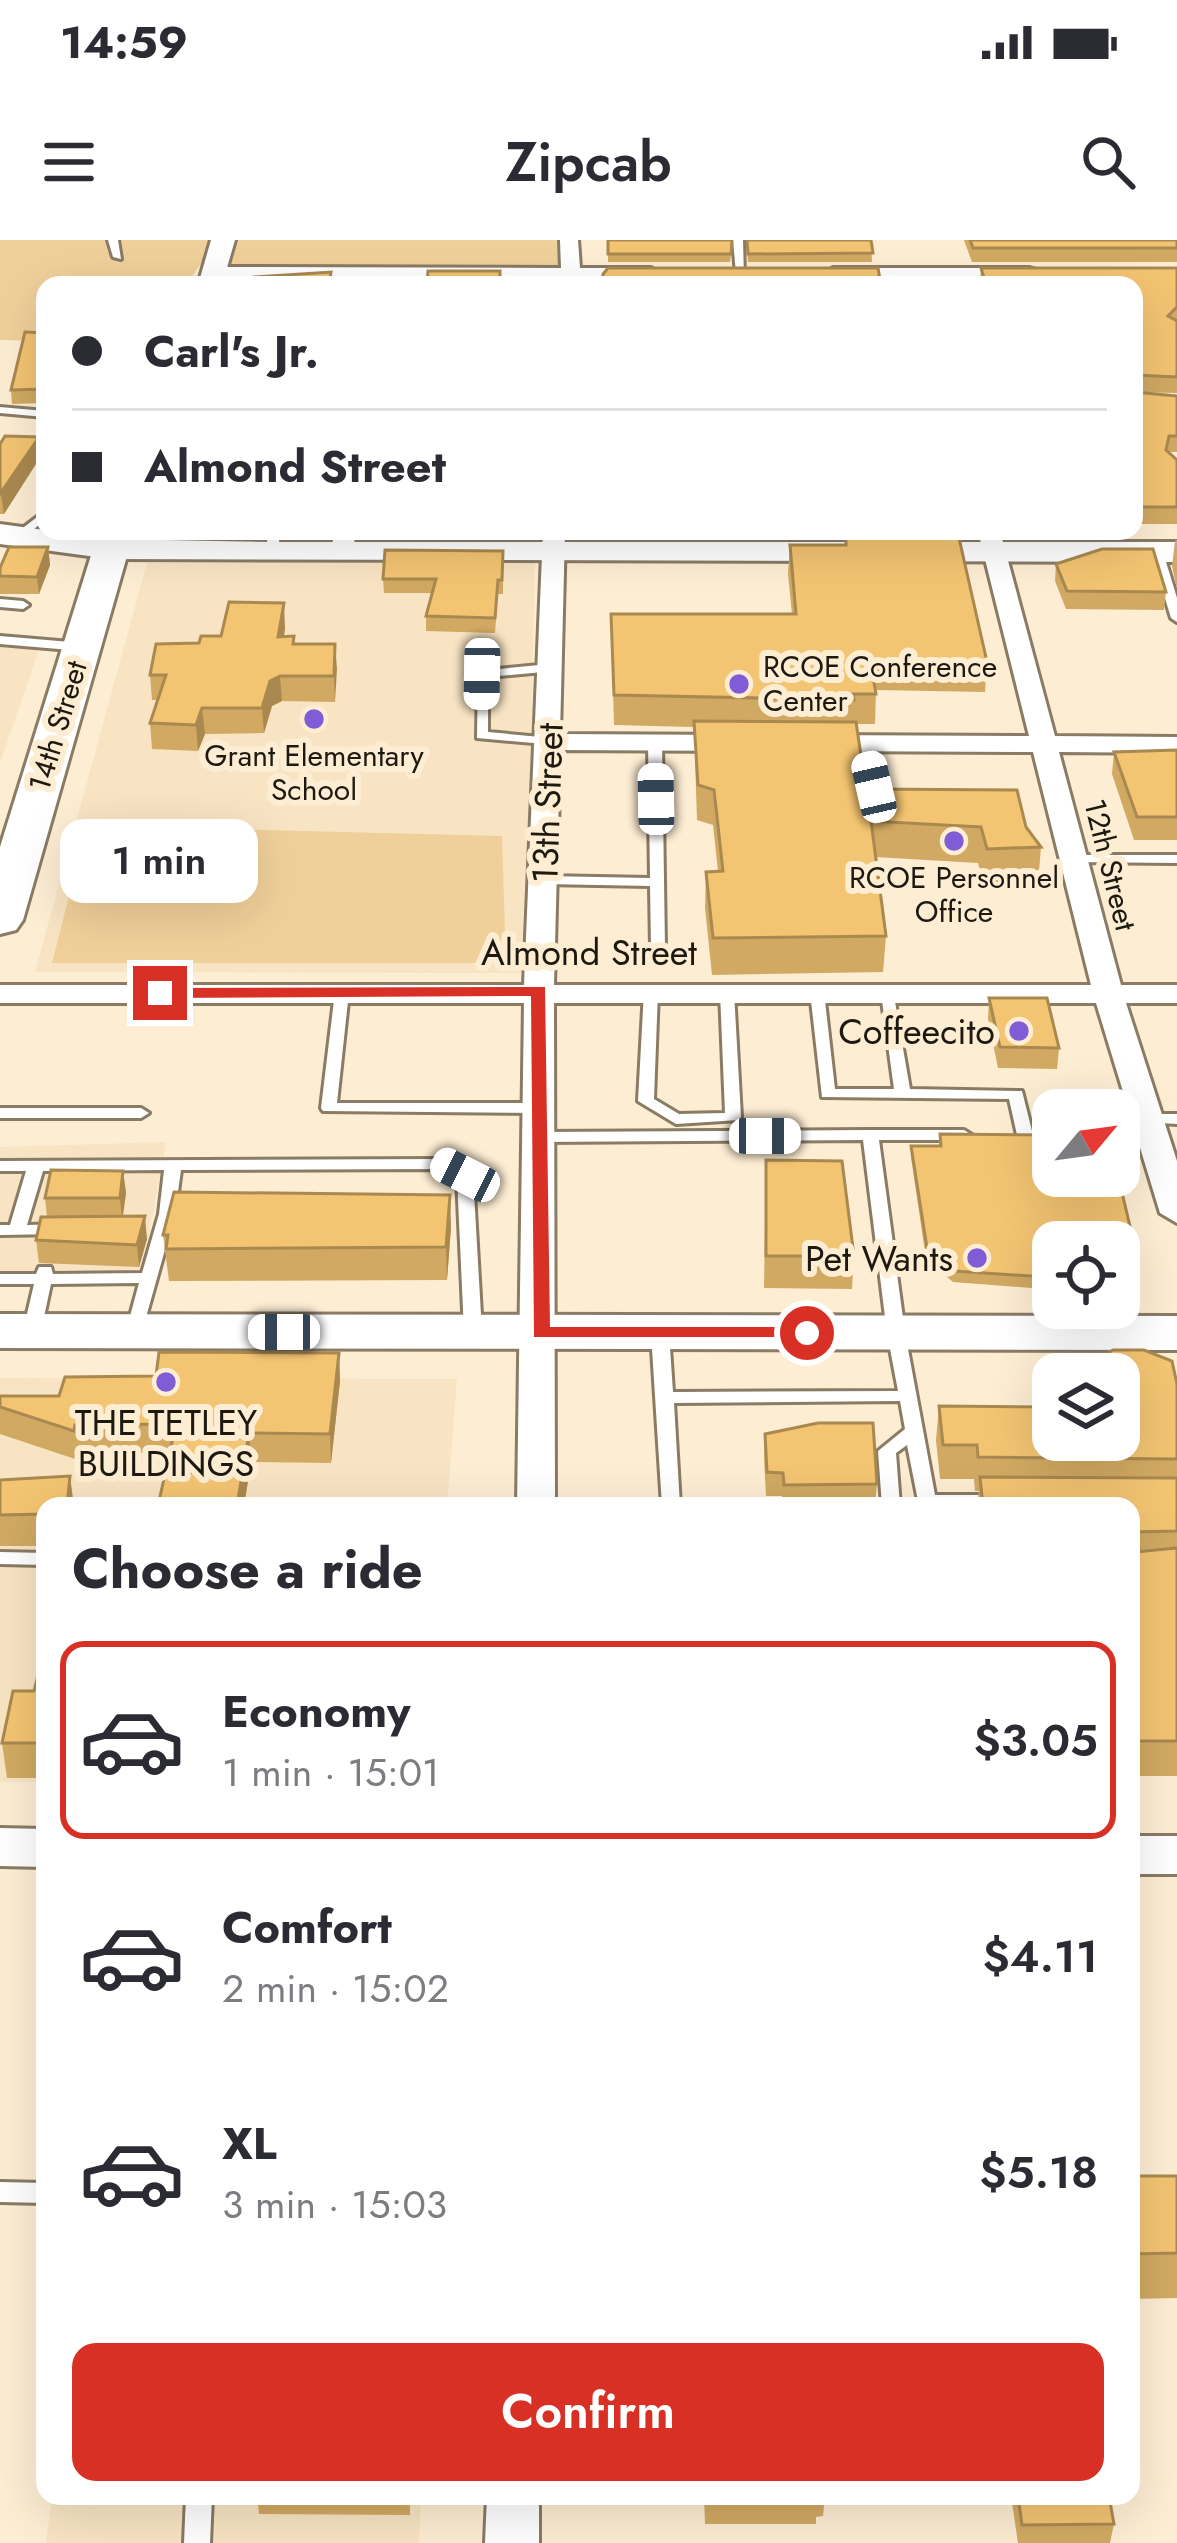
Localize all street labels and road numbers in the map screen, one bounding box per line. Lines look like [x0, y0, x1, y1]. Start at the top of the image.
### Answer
street label: 14th Street [17, 654, 98, 796]
street label: 13th Street [518, 722, 576, 884]
street label: 12th Street [1073, 795, 1148, 936]
street label: Almond Street [481, 926, 697, 978]

